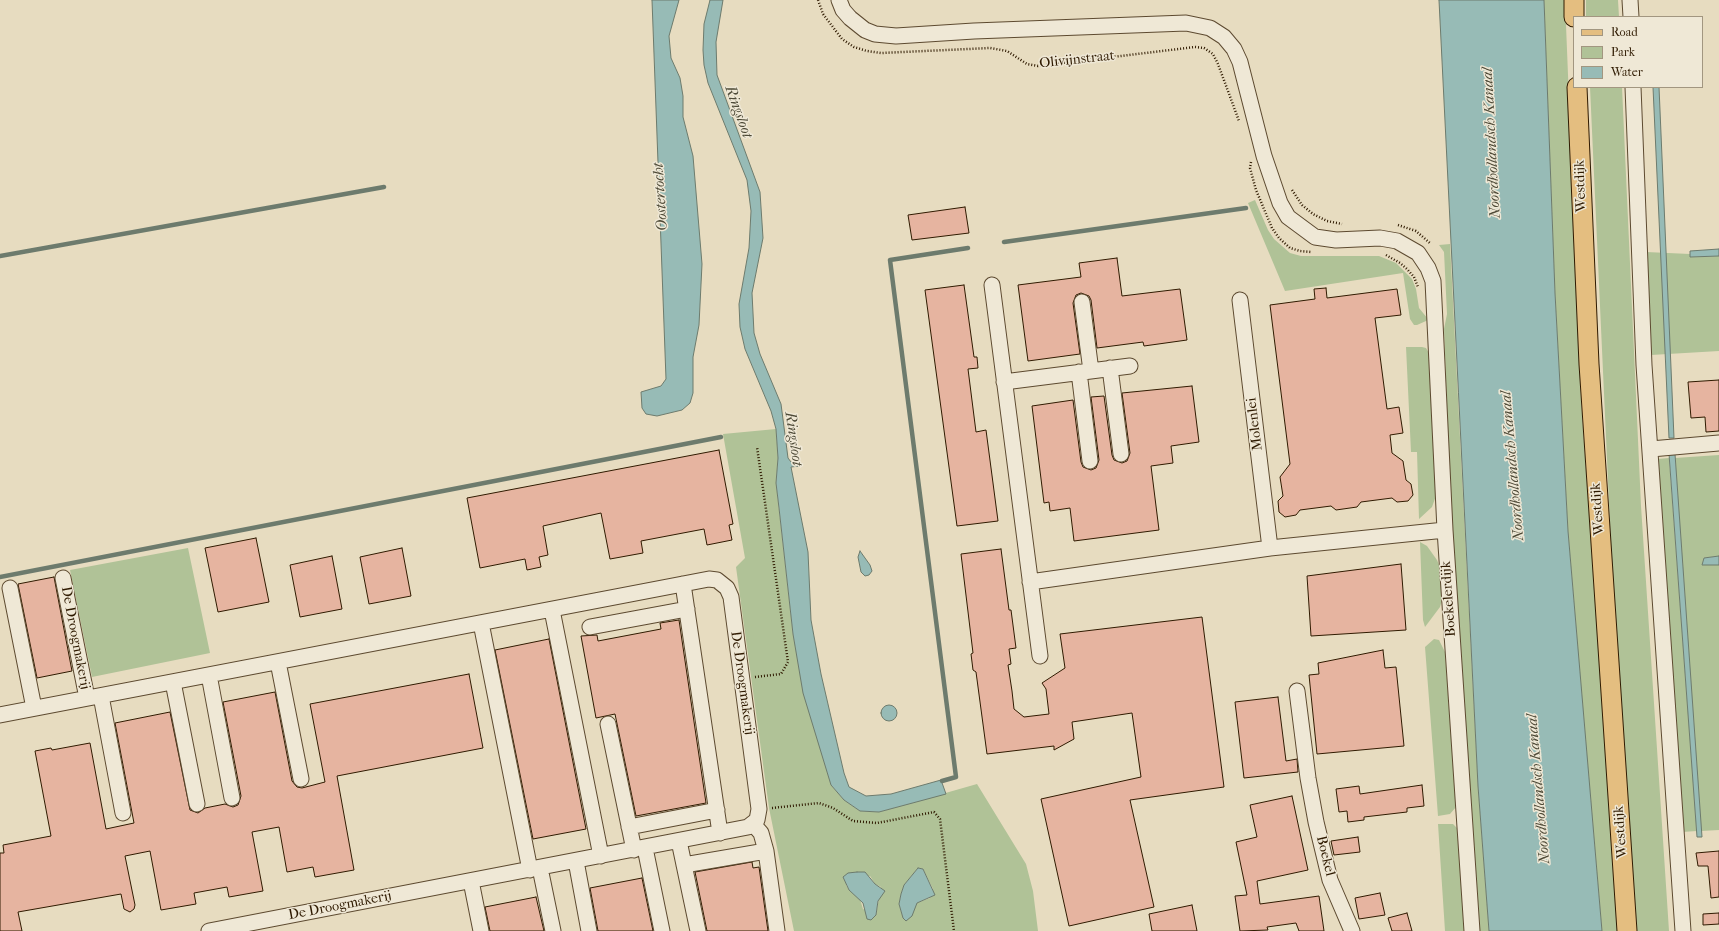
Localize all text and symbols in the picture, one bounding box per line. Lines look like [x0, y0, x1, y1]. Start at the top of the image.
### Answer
legend [1573, 16, 1703, 88]
text: Road [1611, 25, 1638, 39]
text: Park [1611, 45, 1635, 59]
street label: Olivijnstraat [1038, 48, 1116, 72]
text: Water [1611, 65, 1643, 79]
water label: Noordhollandsch Kanaal [1479, 67, 1505, 219]
water label: Ringsloot [720, 83, 756, 141]
street label: Westdijk [1572, 160, 1590, 212]
water label: Oostertocht [650, 162, 672, 232]
water label: Noordhollandsch Kanaal [1497, 390, 1529, 542]
street label: Molenlei [1243, 397, 1267, 451]
water label: Ringsloot [780, 411, 806, 467]
street label: Westdijk [1588, 482, 1608, 536]
street label: Boekelerdijk [1438, 561, 1460, 637]
street label: De Droogmakerij [57, 585, 93, 691]
street label: De Droogmakerij [726, 630, 758, 736]
water label: Noordhollandsch Kanaal [1523, 713, 1555, 865]
street label: Westdijk [1611, 805, 1631, 859]
street label: Boekel [1312, 834, 1338, 878]
street label: De Droogmakerij [287, 888, 393, 924]

